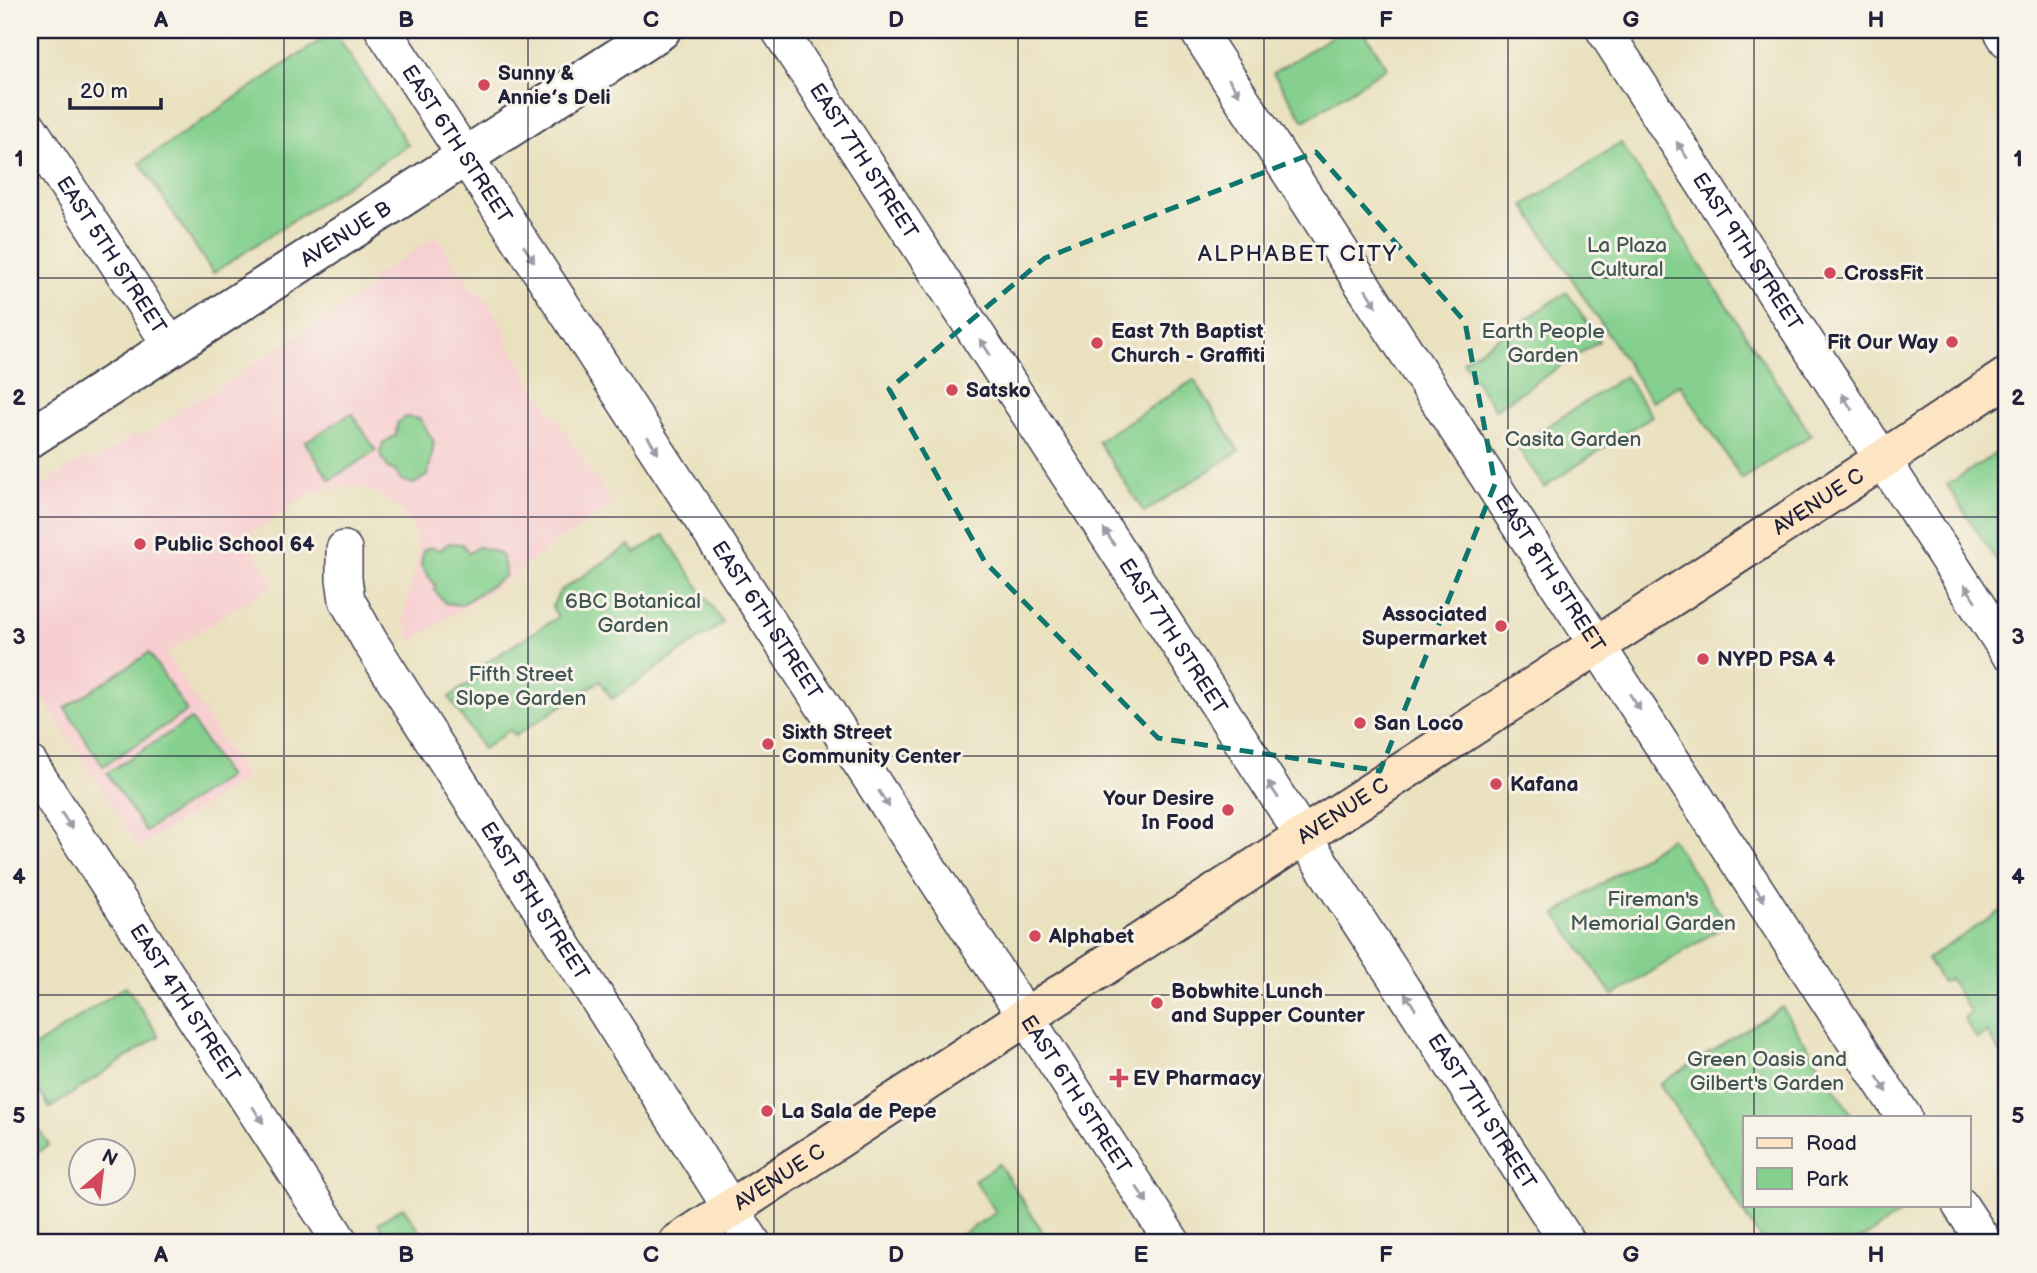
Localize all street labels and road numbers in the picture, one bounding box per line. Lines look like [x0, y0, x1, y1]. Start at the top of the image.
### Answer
street label: EAST 6TH STREET [397, 60, 518, 228]
street label: EAST 7TH STREET [804, 78, 924, 244]
street label: EAST 9TH STREET [1687, 168, 1808, 335]
street label: EAST 5TH STREET [51, 171, 172, 339]
street label: AVENUE B [296, 195, 396, 272]
street label: AVENUE C [1768, 463, 1868, 540]
street label: EAST 8TH STREET [1490, 490, 1611, 657]
street label: EAST 6TH STREET [707, 536, 828, 704]
street label: EAST 7TH STREET [1114, 554, 1233, 719]
street label: AVENUE C [1293, 772, 1393, 849]
street label: EAST 5TH STREET [475, 817, 595, 985]
street label: EAST 4TH STREET [125, 919, 246, 1087]
street label: EAST 6TH STREET [1016, 1010, 1137, 1178]
street label: EAST 7TH STREET [1423, 1029, 1542, 1194]
street label: AVENUE C [729, 1138, 830, 1216]

